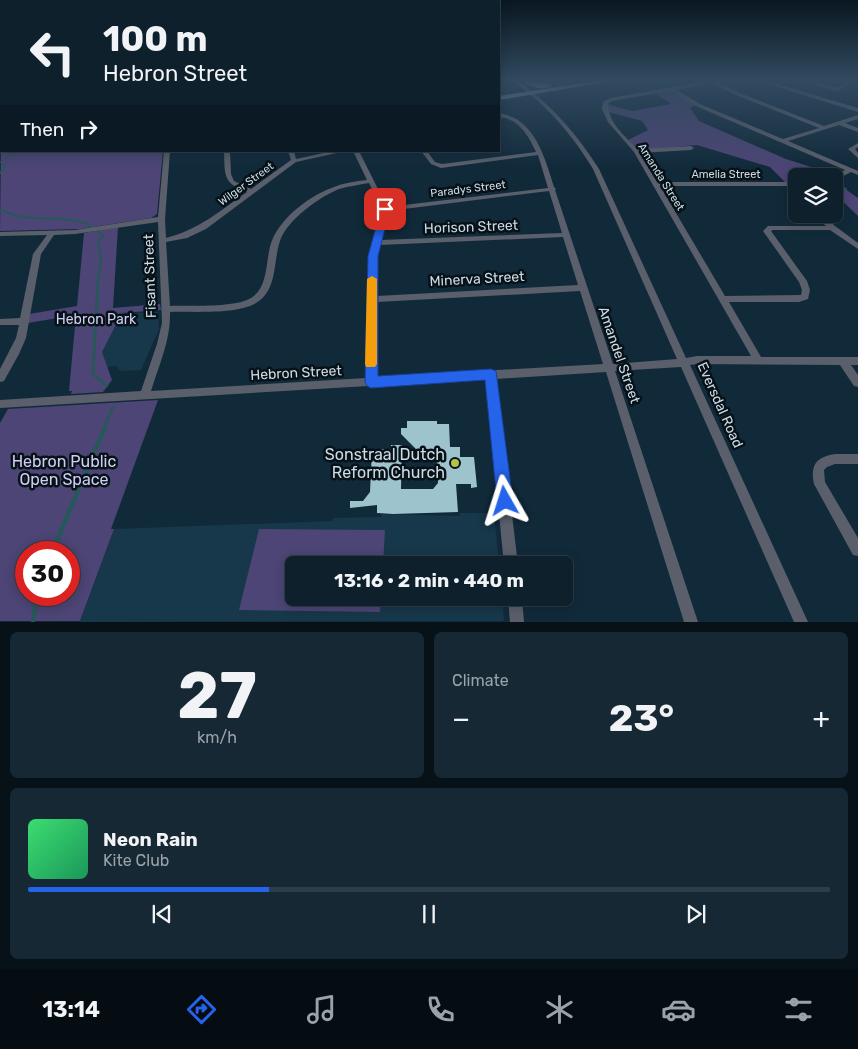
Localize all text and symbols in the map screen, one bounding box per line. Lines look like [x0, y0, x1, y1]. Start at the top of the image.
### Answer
text: 100 m [103, 18, 208, 60]
icon: left [20, 20, 85, 85]
text: Hebron Street [103, 60, 247, 87]
icon: right [74, 115, 102, 143]
text: Then [20, 118, 64, 141]
street label: Amanda Street [635, 141, 687, 214]
street label: Wilger Street [216, 159, 277, 208]
street label: Amelia Street [691, 168, 761, 181]
map controls [788, 168, 843, 223]
button: layers [788, 168, 843, 223]
street label: Paradys Street [430, 178, 507, 200]
pin [364, 188, 406, 230]
icon: arrive [371, 195, 399, 223]
street label: Horison Street [424, 217, 519, 237]
street label: Fisant Street [140, 233, 160, 318]
street label: Minerva Street [429, 268, 526, 290]
street label: Amandel Street [594, 304, 644, 406]
park label: Hebron Park [56, 311, 137, 328]
street label: Eversdal Road [693, 359, 747, 451]
street label: Hebron Street [250, 362, 343, 384]
place label: Sonstraal Dutch Reform Church [325, 445, 445, 482]
park label: Hebron Public Open Space [12, 452, 116, 489]
marker: Sonstraal Dutch Reform Church [449, 457, 461, 469]
position arrow [478, 474, 530, 526]
speed limit sign: 30 [15, 541, 80, 606]
text: 13:16 · 2 min · 440 m [334, 569, 524, 592]
text: 27 [177, 657, 257, 734]
text: Climate [452, 671, 509, 690]
text: 23° [609, 695, 674, 741]
text: − [452, 702, 470, 735]
text: + [813, 702, 830, 735]
text: km/h [197, 728, 237, 747]
text: Neon Rain [103, 828, 198, 851]
text: Kite Club [103, 851, 169, 870]
icon: previous [148, 900, 176, 928]
icon: pause [415, 900, 443, 928]
icon: next [682, 900, 710, 928]
icon: directions [184, 992, 219, 1027]
icon: music [304, 992, 339, 1027]
icon: phone [423, 992, 458, 1027]
icon: climate [542, 992, 577, 1027]
icon: car [661, 992, 696, 1027]
icon: filters [781, 992, 816, 1027]
text: 13:14 [42, 996, 100, 1023]

